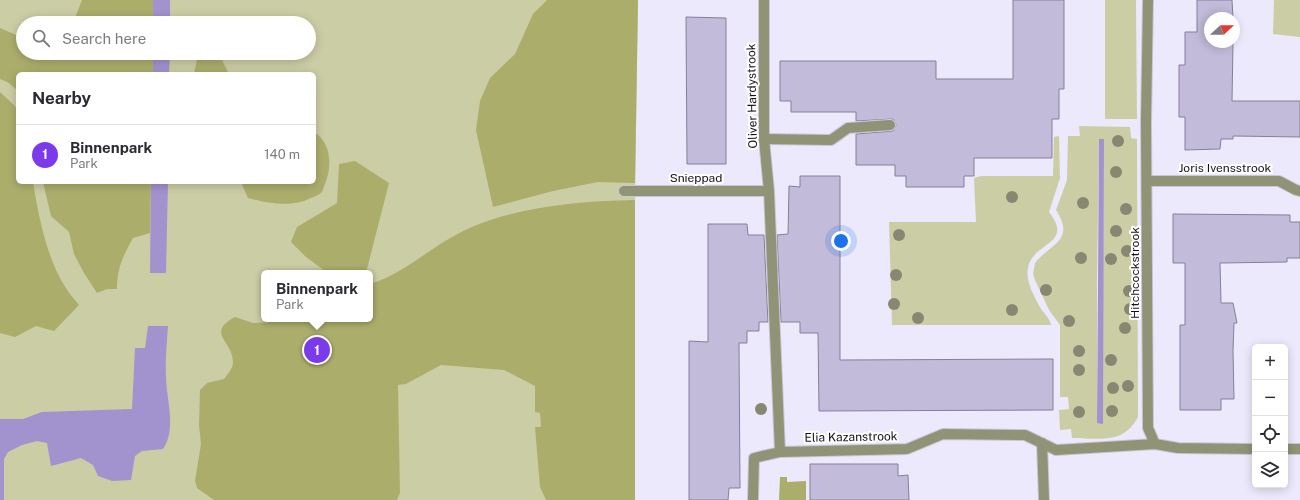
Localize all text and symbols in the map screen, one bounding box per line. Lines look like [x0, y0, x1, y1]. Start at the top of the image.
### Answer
north arrow [1204, 12, 1240, 48]
search box [16, 16, 316, 60]
icon: search [30, 27, 52, 49]
text: Search here [62, 30, 146, 47]
street label: Oliver Hardystrook [744, 43, 760, 149]
text: Nearby [32, 88, 91, 108]
text: Binnenpark [70, 139, 152, 156]
text: 1 [42, 147, 48, 162]
text: 140 m [264, 147, 300, 162]
text: Park [70, 156, 98, 171]
street label: Joris Ivensstrook [1179, 161, 1272, 175]
street label: Snieppad [670, 171, 722, 185]
street label: Hitchcockstrook [1128, 227, 1142, 319]
your location [831, 231, 851, 251]
popup [261, 270, 373, 322]
text: Binnenpark [276, 280, 358, 297]
text: Park [276, 297, 304, 312]
pin: 1 [304, 335, 330, 365]
map controls [1252, 344, 1288, 488]
button: + [1252, 344, 1288, 380]
button: − [1252, 380, 1288, 416]
button: locate [1252, 416, 1288, 452]
street label: Elia Kazanstrook [804, 429, 898, 445]
button: layers [1252, 452, 1288, 488]

